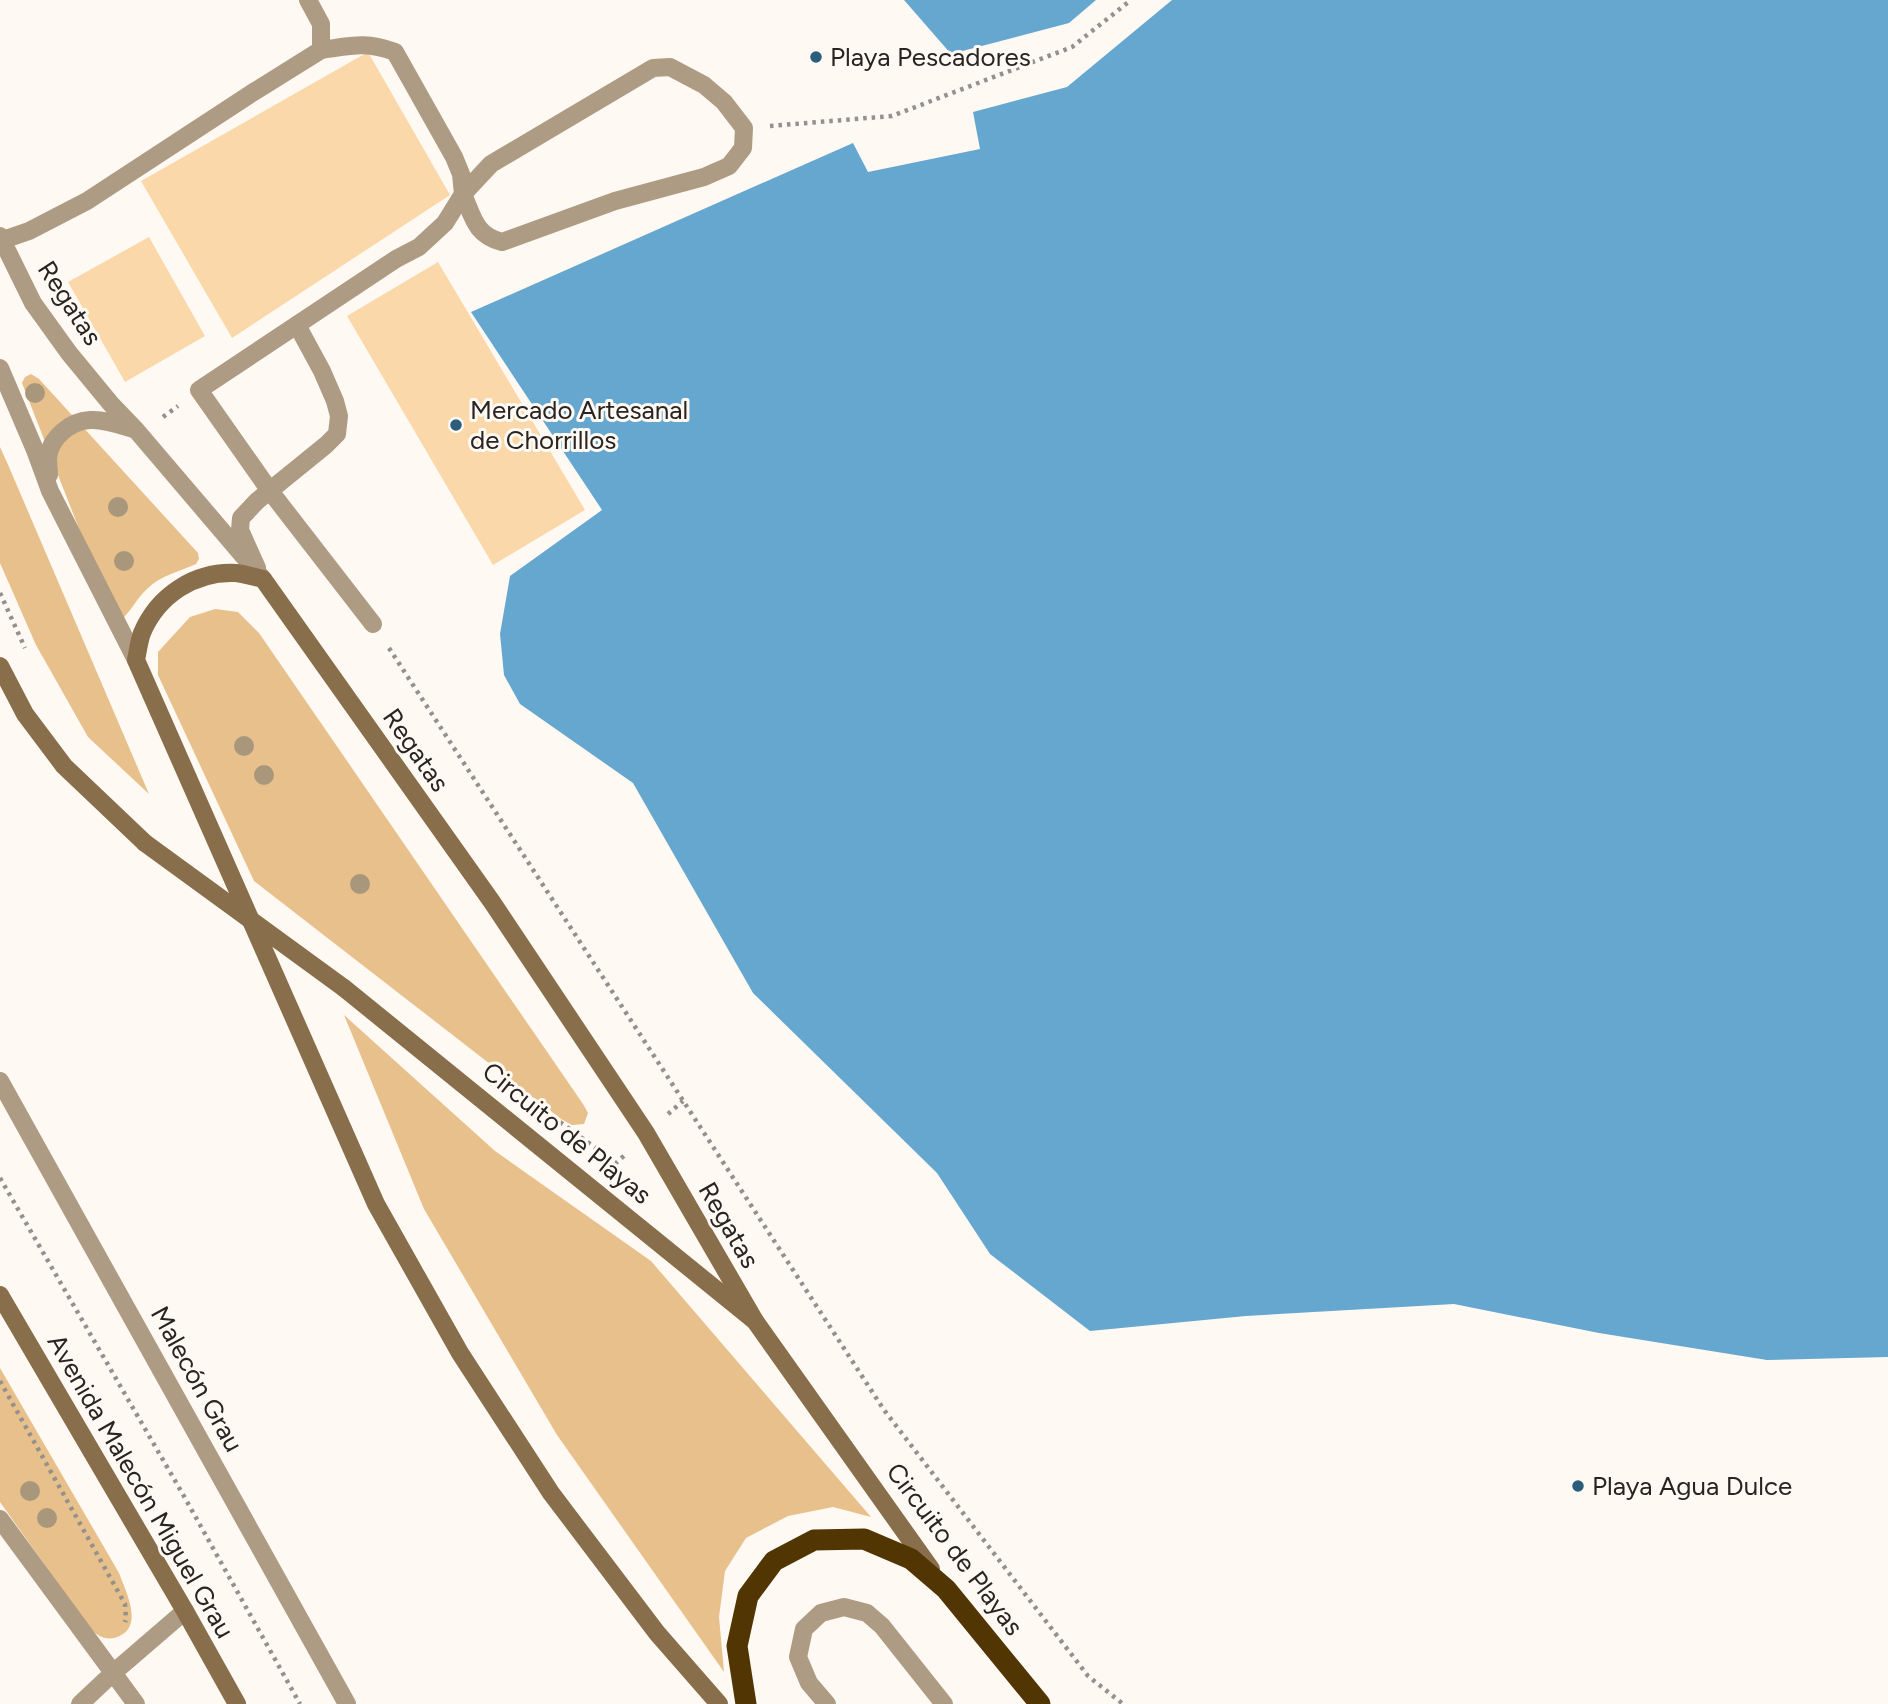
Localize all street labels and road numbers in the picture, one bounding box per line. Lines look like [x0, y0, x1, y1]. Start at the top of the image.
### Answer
street label: Regatas [31, 255, 109, 351]
street label: Regatas [376, 702, 456, 798]
street label: Circuito de Playas [476, 1055, 658, 1211]
street label: Regatas [692, 1176, 766, 1274]
street label: Malecón Grau [144, 1301, 250, 1457]
street label: Avenida Malecón Miguel Grau [41, 1328, 241, 1644]
street label: Circuito de Playas [880, 1456, 1030, 1642]

